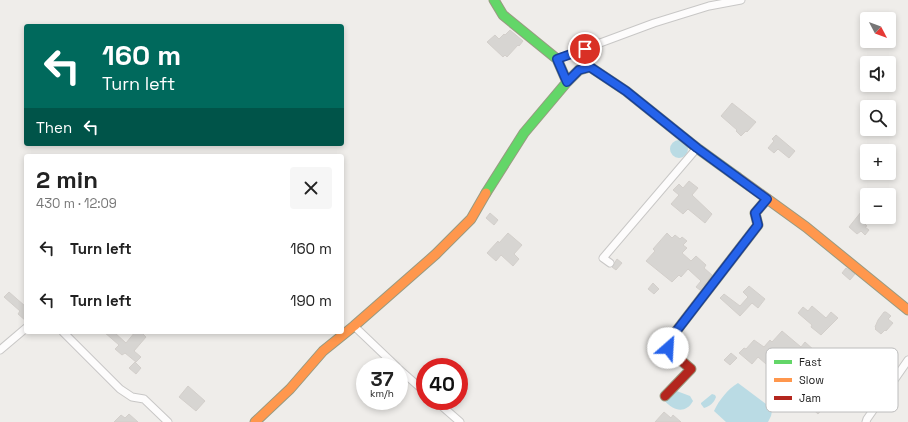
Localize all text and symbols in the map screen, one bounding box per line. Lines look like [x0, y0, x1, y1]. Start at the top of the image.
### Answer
north arrow [860, 12, 896, 48]
map controls [860, 12, 896, 224]
pin [568, 32, 602, 66]
text: 160 m [102, 37, 181, 73]
icon: arrive [574, 38, 596, 60]
icon: left [36, 40, 88, 92]
button: sound [860, 56, 896, 92]
text: Turn left [102, 72, 175, 95]
button: search [860, 100, 896, 136]
icon: left [80, 116, 102, 138]
text: Then [36, 118, 72, 137]
button: + [860, 144, 896, 180]
text: 2 min [36, 164, 98, 195]
button: close [290, 167, 332, 209]
button: − [860, 188, 896, 224]
text: 430 m · 12:09 [36, 195, 117, 212]
icon: left [36, 237, 58, 259]
text: Turn left [70, 239, 132, 258]
text: 160 m [290, 239, 332, 258]
icon: left [36, 289, 58, 311]
text: Turn left [70, 291, 132, 310]
text: 190 m [290, 291, 332, 310]
position arrow [647, 327, 689, 369]
legend [766, 348, 898, 412]
text: Fast [799, 355, 822, 369]
speed limit sign: 40 [416, 358, 468, 410]
text: 37 [370, 366, 394, 392]
text: Slow [799, 373, 824, 387]
text: km/h [370, 387, 394, 400]
text: Jam [799, 391, 821, 405]

